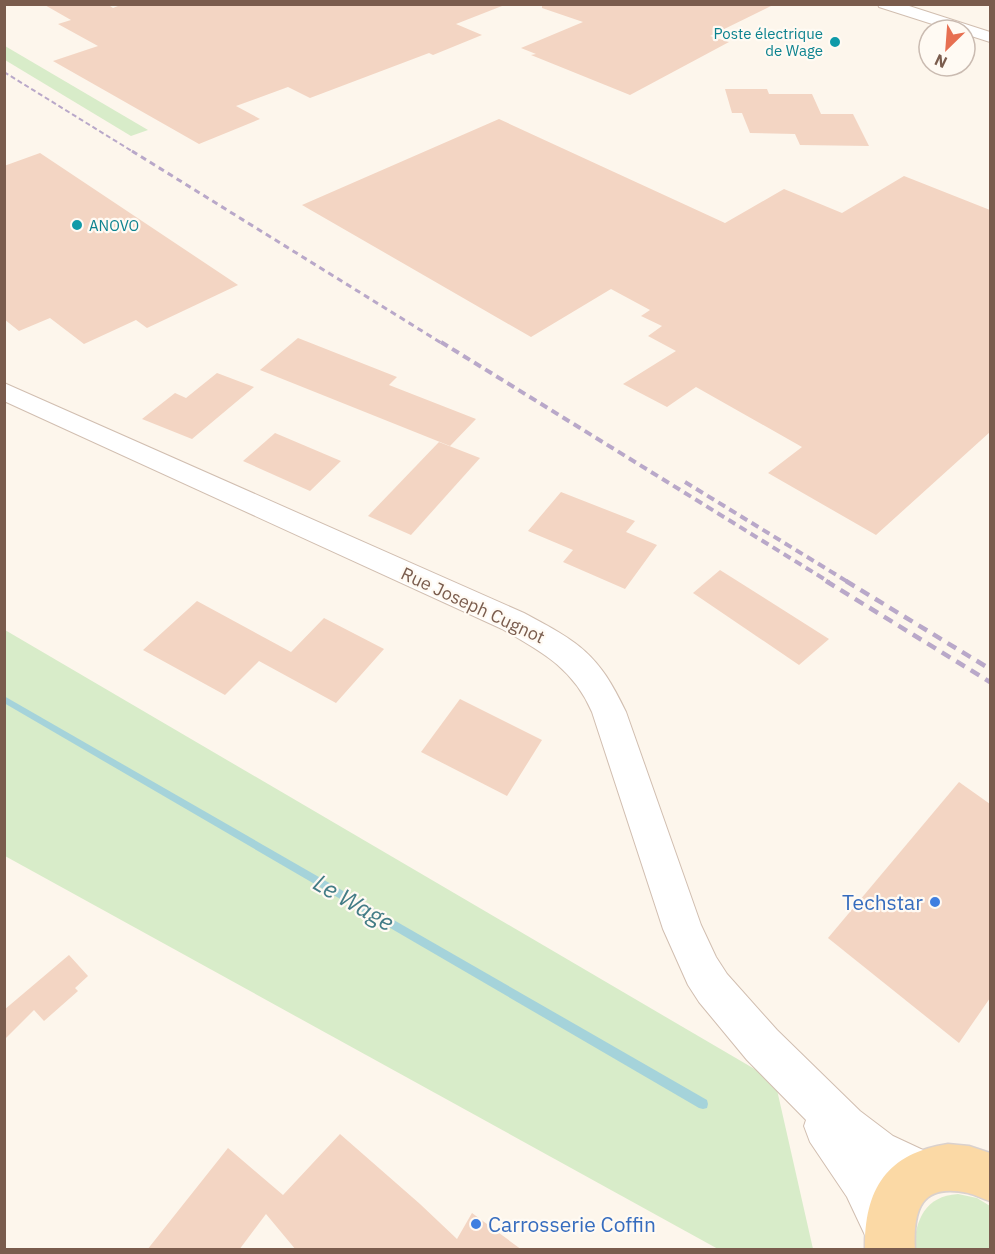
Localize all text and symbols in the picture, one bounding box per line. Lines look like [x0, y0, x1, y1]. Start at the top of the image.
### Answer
north arrow [917, 18, 977, 78]
place label: Poste électrique de Wage [714, 24, 823, 60]
marker: Poste électrique de Wage [828, 35, 842, 49]
text: N [931, 50, 950, 73]
place label: ANOVO [89, 216, 139, 235]
marker: ANOVO [70, 218, 84, 232]
street label: Rue Joseph Cugnot [397, 562, 549, 648]
water label: Le Wage [308, 866, 400, 938]
place label: Techstar [842, 888, 923, 916]
marker: Techstar [928, 895, 942, 909]
place label: Carrosserie Coffin [488, 1210, 656, 1238]
marker: Carrosserie Coffin [469, 1217, 483, 1231]

